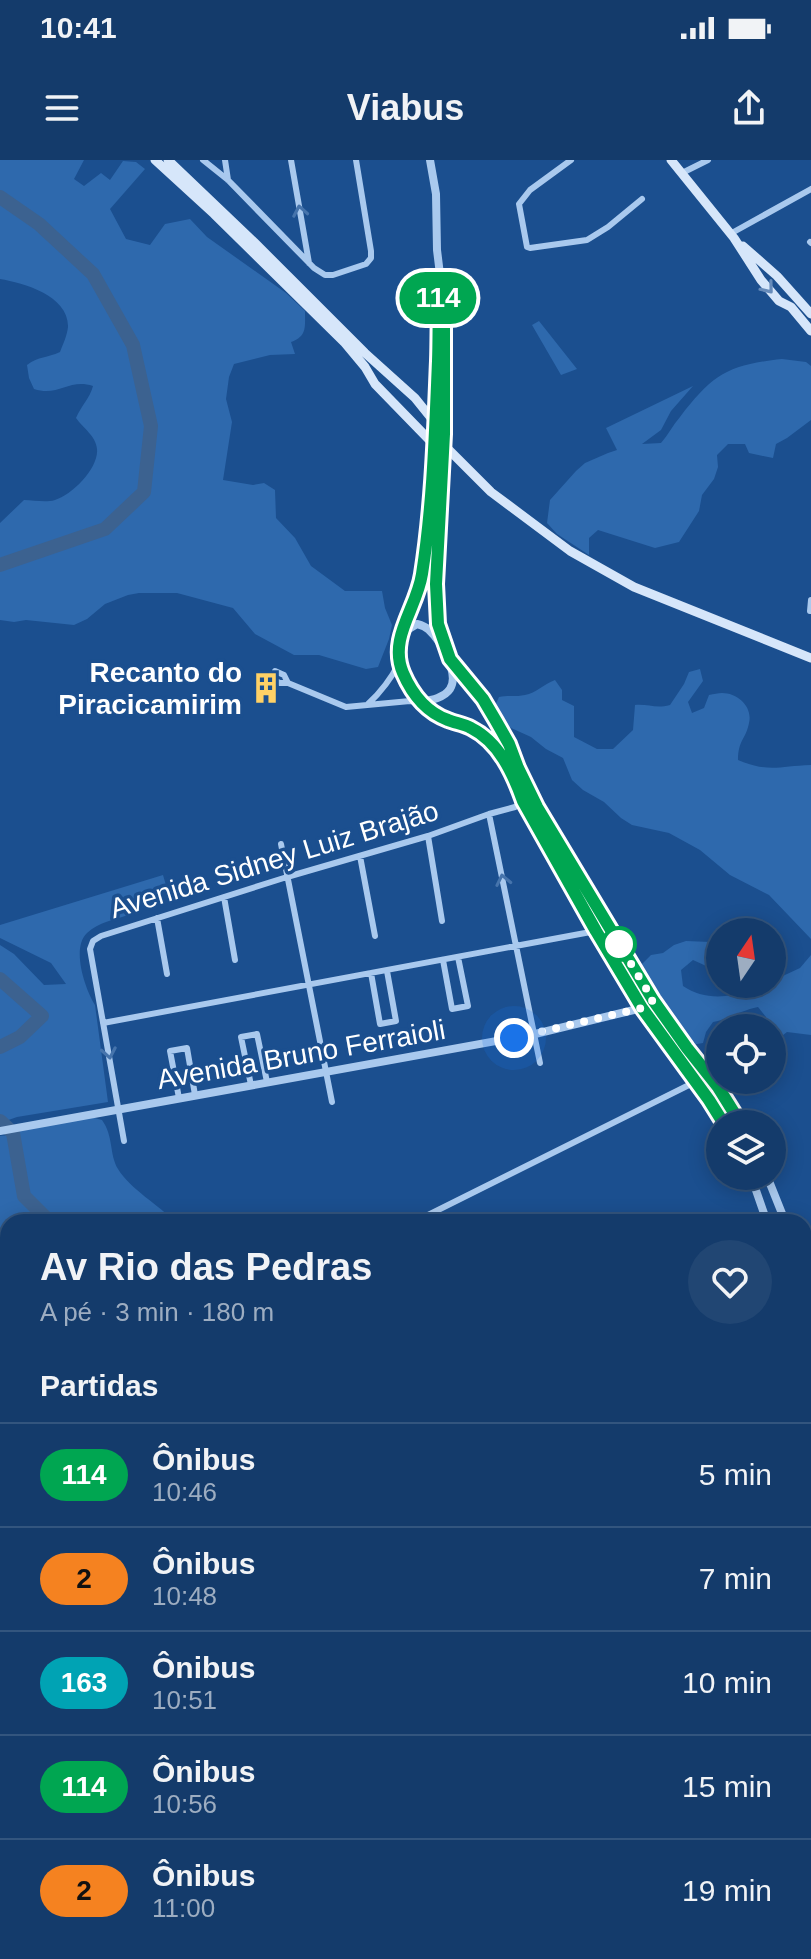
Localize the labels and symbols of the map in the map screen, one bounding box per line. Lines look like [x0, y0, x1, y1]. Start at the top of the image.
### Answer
one-way arrow [292, 205, 309, 218]
line badge: 114 [392, 272, 484, 324]
one-way arrow [759, 279, 773, 294]
place label: Recanto do Piracicamirim [58, 657, 242, 720]
building icon: Recanto do Piracicamirim [249, 671, 283, 705]
street label: Avenida Sidney Luiz Brajão [106, 795, 442, 924]
one-way arrow [495, 874, 512, 887]
north arrow [706, 918, 786, 998]
unlabelled marker [602, 927, 636, 961]
street label: Avenida Bruno Ferraioli [155, 1014, 448, 1095]
your location [494, 1018, 534, 1058]
one-way arrow [99, 1047, 116, 1060]

